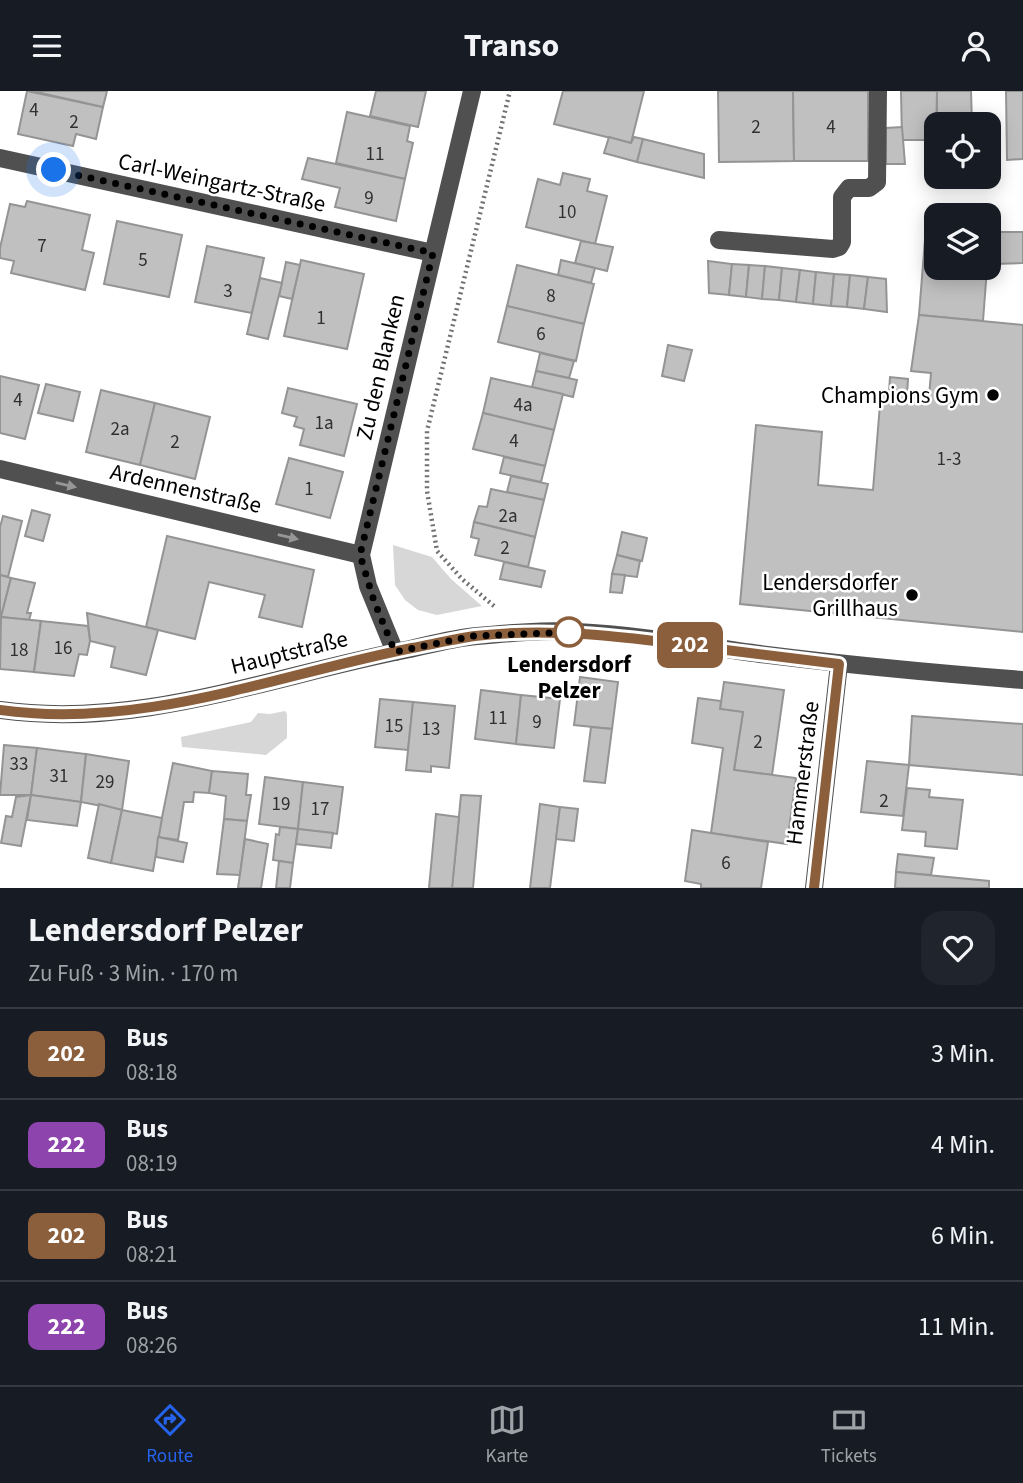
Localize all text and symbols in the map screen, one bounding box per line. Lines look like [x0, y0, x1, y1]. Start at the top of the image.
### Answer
text: Transo [464, 23, 559, 69]
icon: menu [28, 27, 66, 65]
icon: person [957, 27, 995, 65]
house number: 4 [29, 97, 39, 124]
house number: 2 [69, 109, 79, 136]
map controls [924, 112, 1001, 280]
button: locate [924, 112, 1001, 189]
house number: 2 [751, 114, 761, 141]
house number: 4 [826, 114, 836, 141]
house number: 11 [366, 141, 384, 168]
street label: Carl-Weingartz-Straße [115, 144, 329, 221]
your location [36, 152, 71, 187]
house number: 9 [364, 185, 374, 212]
house number: 10 [558, 199, 576, 226]
button: layers [924, 203, 1001, 280]
house number: 7 [37, 233, 47, 260]
house number: 5 [138, 247, 148, 274]
house number: 3 [223, 278, 233, 305]
house number: 8 [546, 283, 556, 310]
street label: Zu den Blanken [348, 291, 413, 443]
house number: 1 [316, 305, 326, 332]
house number: 6 [536, 321, 546, 348]
place label: Champions Gym [821, 379, 979, 412]
house number: 4 [13, 387, 23, 414]
marker: Champions Gym [985, 387, 1001, 403]
house number: 4a [513, 392, 533, 419]
house number: 1a [314, 410, 334, 437]
house number: 2a [110, 416, 130, 443]
house number: 4 [509, 428, 519, 455]
house number: 2 [170, 429, 180, 456]
house number: 1-3 [937, 446, 961, 473]
street label: Ardennenstraße [107, 455, 265, 522]
house number: 1 [304, 476, 314, 503]
one-way arrow [55, 479, 77, 490]
house number: 2a [498, 503, 518, 530]
one-way arrow [277, 532, 299, 543]
house number: 2 [500, 535, 510, 562]
place label: Lendersdorfer Grillhaus [762, 566, 899, 625]
marker: Lendersdorfer Grillhaus [904, 587, 920, 603]
marker: Lendersdorf Pelzer [554, 617, 584, 647]
street label: Hauptstraße [227, 622, 351, 683]
line badge: 202 [650, 622, 730, 668]
text: 202 [671, 627, 709, 662]
house number: 16 [54, 635, 72, 662]
house number: 18 [10, 637, 28, 664]
place label: Lendersdorf Pelzer [507, 648, 632, 707]
street label: Hammerstraße [777, 699, 828, 847]
house number: 11 [489, 705, 507, 732]
house number: 9 [532, 709, 542, 736]
house number: 15 [385, 713, 403, 740]
house number: 13 [422, 716, 440, 743]
house number: 2 [753, 729, 763, 756]
house number: 33 [10, 751, 28, 778]
house number: 31 [50, 763, 68, 790]
house number: 29 [96, 769, 114, 796]
house number: 2 [879, 788, 889, 815]
house number: 19 [272, 791, 290, 818]
house number: 17 [311, 796, 329, 823]
house number: 6 [721, 850, 731, 877]
text: Lendersdorf Pelzer [28, 907, 303, 954]
button: heart [921, 911, 995, 985]
text: Zu Fuß · 3 Min. · 170 m [28, 957, 238, 990]
text: Bus [126, 1019, 168, 1056]
text: 3 Min. [931, 1035, 995, 1072]
text: 202 [47, 1036, 86, 1071]
text: 08:18 [126, 1056, 177, 1089]
text: Bus [126, 1110, 168, 1147]
text: 4 Min. [931, 1126, 995, 1163]
text: 222 [47, 1127, 86, 1162]
text: 08:19 [126, 1147, 177, 1180]
text: Bus [126, 1201, 168, 1238]
text: 6 Min. [931, 1217, 995, 1254]
text: 202 [47, 1218, 86, 1253]
text: 08:21 [126, 1238, 177, 1271]
text: Bus [126, 1292, 168, 1329]
text: 11 Min. [918, 1308, 995, 1345]
text: 222 [47, 1309, 86, 1344]
text: 08:26 [126, 1329, 177, 1362]
tab: Route [146, 1401, 193, 1470]
tab: Karte [486, 1401, 528, 1470]
tab: Tickets [821, 1401, 877, 1470]

